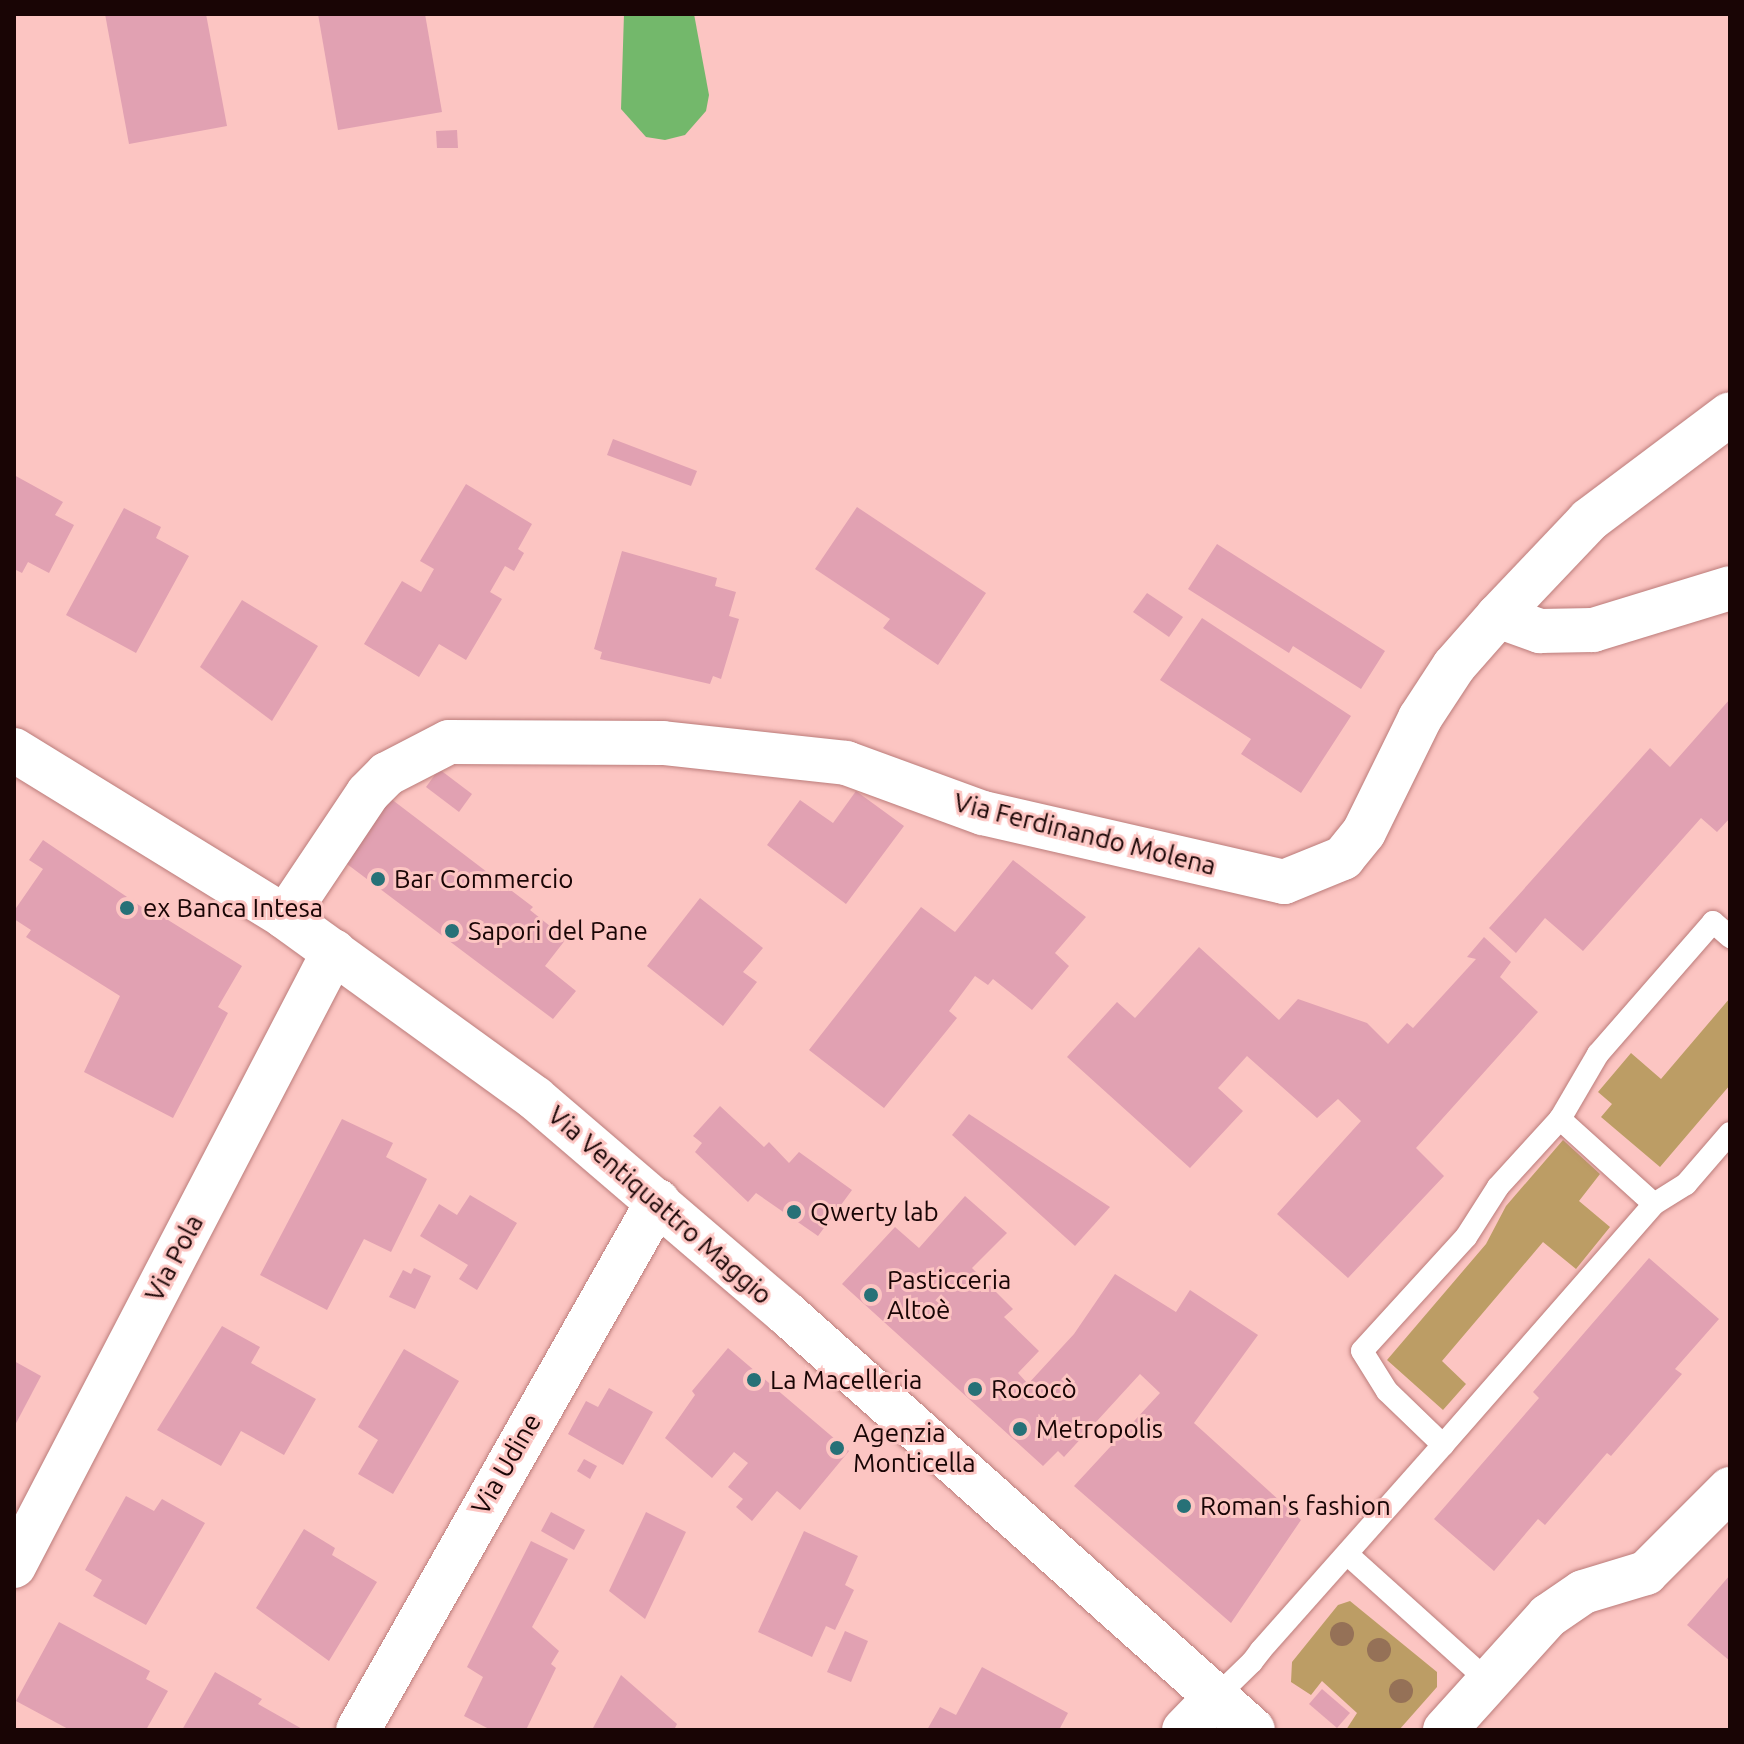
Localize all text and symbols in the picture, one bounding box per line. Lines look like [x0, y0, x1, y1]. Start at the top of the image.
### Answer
street label: Via Ferdinando Molena [951, 786, 1219, 882]
place label: Bar Commercio [394, 863, 573, 895]
marker: Bar Commercio [369, 870, 387, 888]
place label: ex Banca Intesa [143, 892, 323, 924]
marker: ex Banca Intesa [118, 899, 136, 917]
place label: Sapori del Pane [468, 915, 648, 947]
marker: Sapori del Pane [443, 922, 461, 940]
street label: Via Ventiquattro Maggio [542, 1099, 778, 1311]
place label: Qwerty lab [810, 1196, 939, 1228]
marker: Qwerty lab [785, 1203, 803, 1221]
street label: Via Pola [138, 1209, 210, 1307]
place label: Pasticceria Altoè [887, 1264, 1011, 1326]
marker: Pasticceria Altoè [862, 1286, 880, 1304]
place label: La Macelleria [770, 1364, 922, 1396]
marker: La Macelleria [745, 1371, 763, 1389]
place label: Rococò [991, 1373, 1077, 1405]
marker: Rococò [966, 1380, 984, 1398]
street label: Via Udine [465, 1408, 547, 1520]
place label: Metropolis [1036, 1413, 1163, 1445]
place label: Agenzia Monticella [853, 1417, 976, 1478]
marker: Metropolis [1011, 1420, 1029, 1438]
marker: Agenzia Monticella [828, 1439, 846, 1457]
place label: Roman's fashion [1200, 1490, 1391, 1522]
marker: Roman's fashion [1175, 1497, 1193, 1515]

